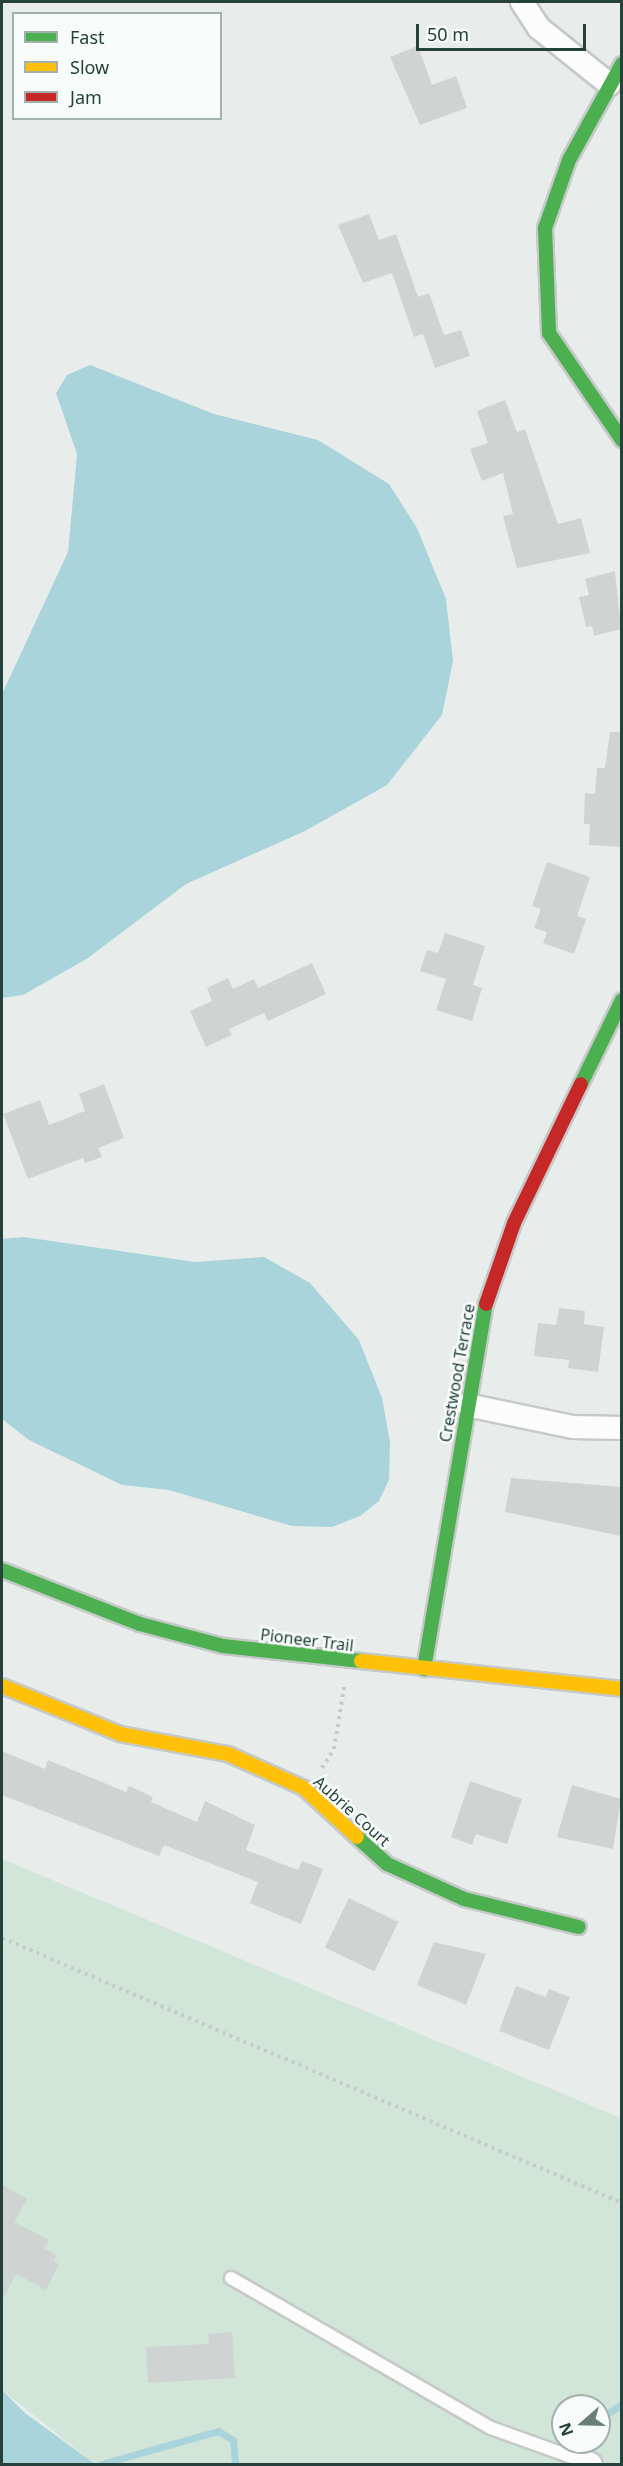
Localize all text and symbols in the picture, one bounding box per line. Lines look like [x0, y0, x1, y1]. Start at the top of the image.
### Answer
legend [12, 12, 222, 120]
scale bar [419, 12, 588, 50]
text: 50 m [427, 22, 469, 46]
text: Fast [70, 25, 105, 49]
text: Slow [70, 55, 109, 79]
text: Jam [70, 85, 102, 109]
street label: Crestwood Terrace [435, 1302, 479, 1444]
street label: Pioneer Trail [259, 1625, 355, 1655]
street label: Aubrie Court [310, 1772, 394, 1850]
north arrow [551, 2394, 611, 2454]
text: N [553, 2420, 579, 2439]

